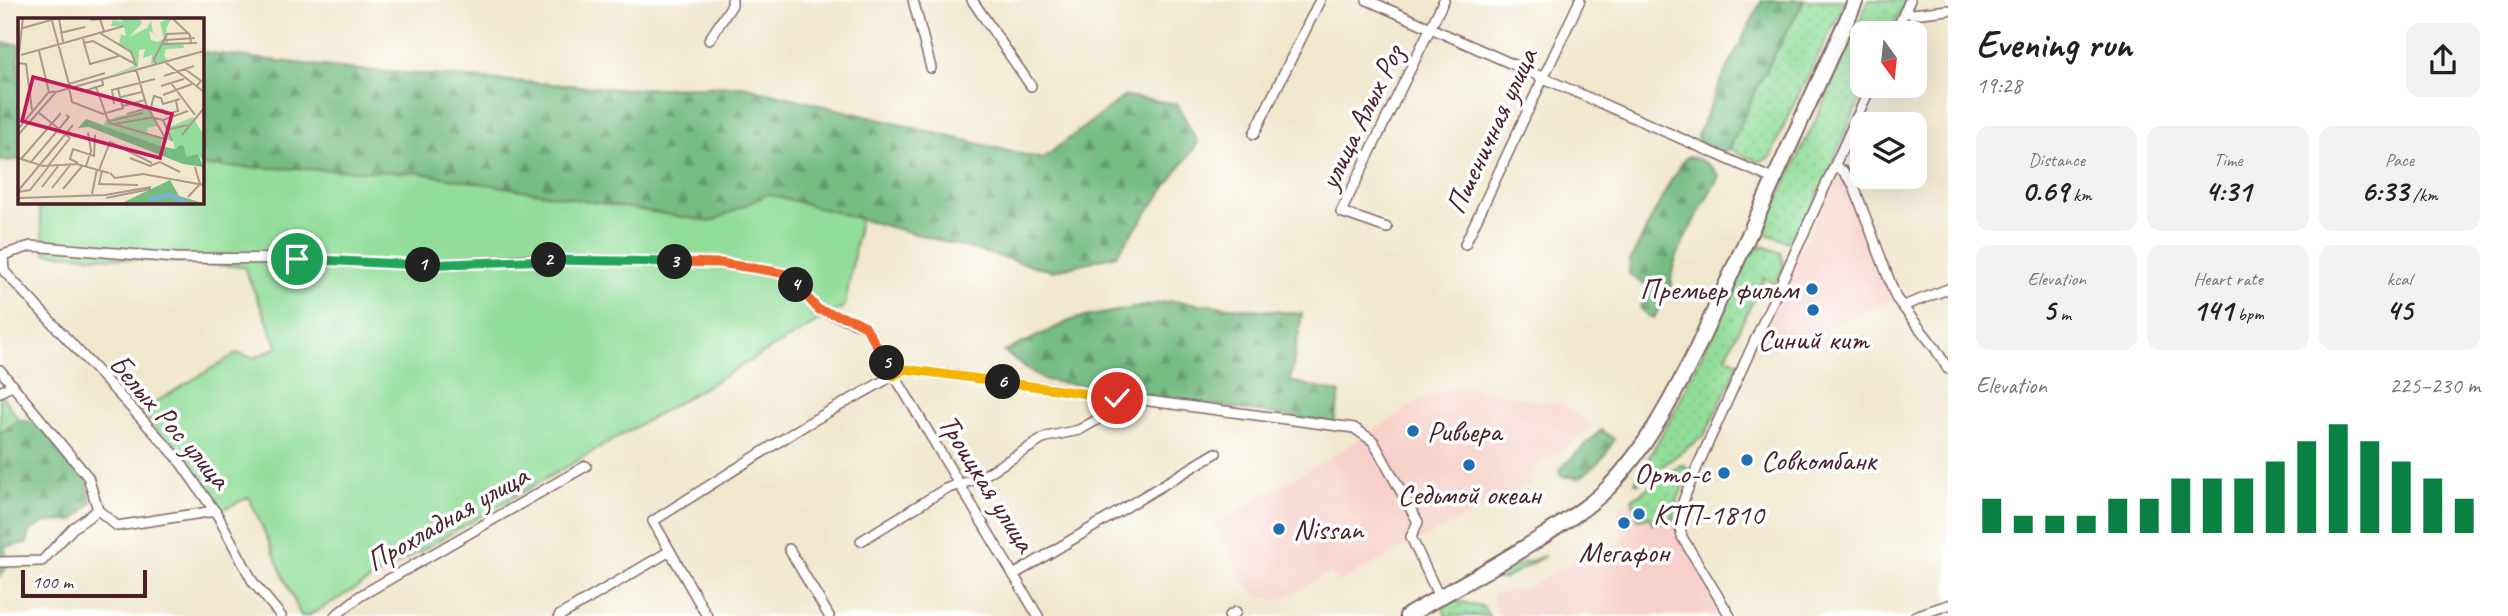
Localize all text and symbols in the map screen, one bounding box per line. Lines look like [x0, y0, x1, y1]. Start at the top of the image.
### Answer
inset map [18, 18, 203, 203]
north arrow [1850, 21, 1927, 98]
map controls [1850, 21, 1927, 189]
text: Evening run [1976, 21, 2132, 68]
button: share [2406, 23, 2480, 97]
street label: улица Алых Роз [1309, 36, 1413, 197]
street label: Пшеничная улица [1436, 40, 1547, 220]
text: 19:28 [1976, 71, 2022, 100]
button: layers [1850, 112, 1927, 189]
text: Distance [2028, 148, 2085, 172]
text: Time [2213, 148, 2243, 172]
text: Pace [2385, 148, 2414, 172]
text: 0.69 [2022, 172, 2068, 210]
text: 4:31 [2205, 172, 2251, 210]
text: 6:33 [2361, 172, 2408, 210]
text: km [2068, 183, 2092, 207]
text: /km [2408, 183, 2438, 207]
pin [267, 229, 327, 289]
icon: arrive [278, 240, 316, 278]
pin: 2 [532, 243, 566, 278]
pin: 3 [658, 244, 692, 280]
pin: 1 [406, 247, 440, 282]
text: 2 [544, 247, 553, 271]
text: 3 [670, 249, 679, 273]
text: 1 [418, 252, 427, 276]
text: Elevation [2027, 267, 2086, 291]
text: Heart rate [2193, 267, 2263, 291]
text: kcal [2387, 267, 2412, 291]
pin: 4 [778, 268, 814, 302]
place label: Премьер фильм [1640, 270, 1801, 308]
text: 4 [791, 272, 800, 296]
marker: Премьер фильм [1804, 281, 1820, 297]
text: 5 [2043, 291, 2056, 329]
text: 141 [2192, 291, 2233, 329]
text: 45 [2386, 291, 2413, 329]
marker: Синий кит [1805, 302, 1821, 318]
text: m [2056, 302, 2071, 326]
text: bpm [2233, 302, 2264, 326]
place label: Синий кит [1758, 320, 1870, 358]
street label: Белых Рос улица [101, 345, 240, 498]
pin: 5 [870, 346, 904, 380]
text: 5 [882, 350, 891, 374]
pin: 6 [986, 364, 1020, 400]
pin [1087, 368, 1147, 428]
text: 6 [998, 369, 1007, 393]
text: Elevation [1976, 371, 2047, 400]
text: 225–230 m [2389, 371, 2480, 400]
icon: check [1098, 379, 1136, 417]
street label: Троицкая улица [930, 407, 1045, 560]
place label: Ривьера [1427, 412, 1504, 450]
marker: Ривьера [1405, 423, 1421, 439]
place label: Совкомбанк [1761, 441, 1878, 479]
marker: Совкомбанк [1739, 452, 1755, 468]
place label: Орто-с [1634, 454, 1711, 492]
street label: Прохладная улица [359, 455, 537, 580]
marker: Седьмой океан [1461, 457, 1477, 473]
marker: Орто-с [1716, 465, 1732, 481]
place label: Седьмой океан [1397, 475, 1543, 513]
place label: КТП-1810 [1653, 495, 1766, 533]
marker: КТП-1810 [1631, 506, 1647, 522]
place label: Nissan [1293, 510, 1365, 548]
marker: Мегафон [1616, 515, 1632, 531]
marker: Nissan [1271, 521, 1287, 537]
place label: Мегафон [1579, 533, 1672, 571]
scale bar [21, 567, 147, 599]
text: 100 m [32, 570, 73, 594]

